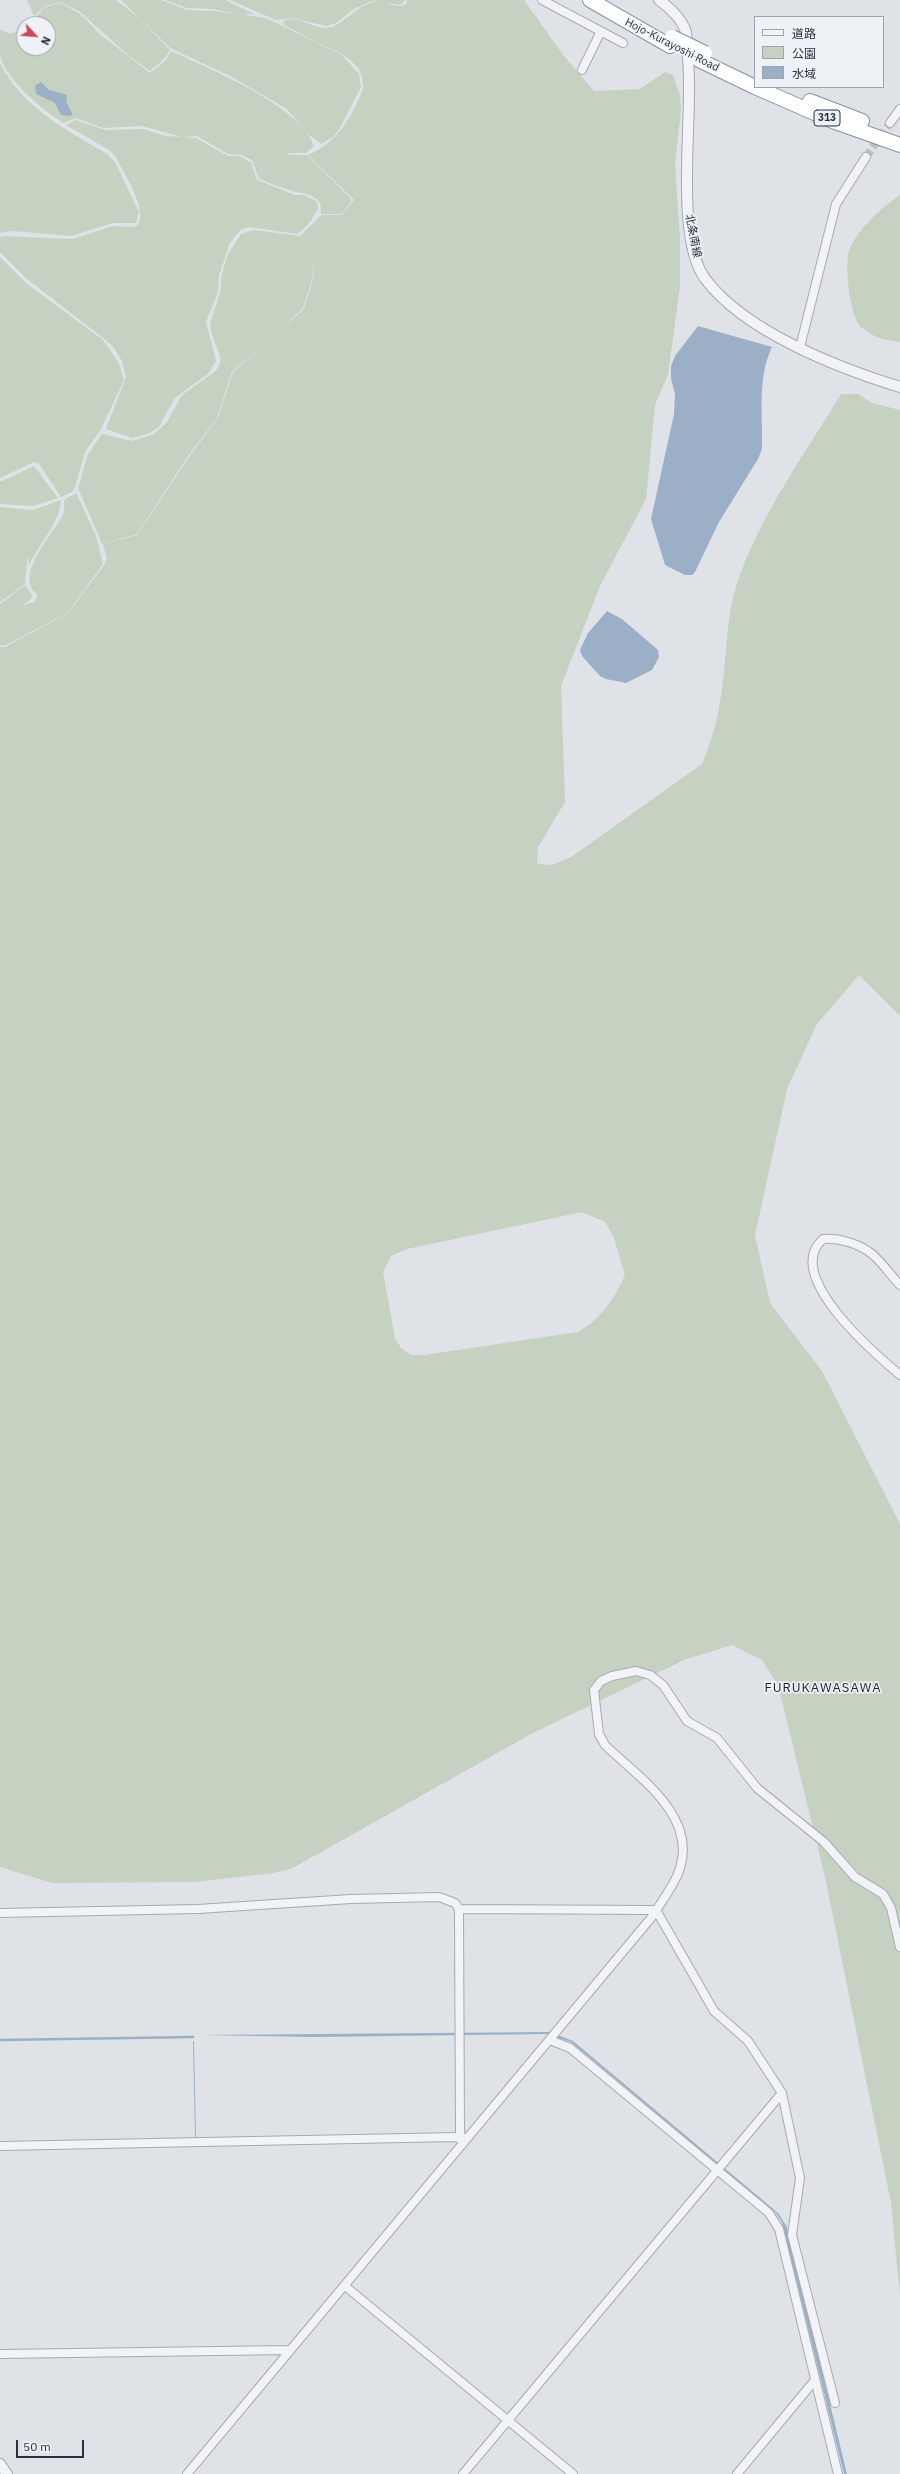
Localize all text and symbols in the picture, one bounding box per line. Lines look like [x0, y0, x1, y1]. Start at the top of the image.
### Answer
street label: Hojo-Kurayoshi Road [623, 15, 721, 75]
north arrow [16, 16, 56, 56]
legend [754, 16, 884, 88]
text: 道路 [792, 26, 816, 41]
text: N [38, 34, 54, 47]
text: 公園 [792, 46, 816, 61]
text: 水域 [792, 66, 816, 81]
road number: 313 [814, 110, 840, 126]
street label: 北条南線 [682, 213, 704, 259]
district label: FURUKAWASAWA [764, 1680, 882, 1696]
scale bar [18, 2432, 86, 2458]
text: 50 m [23, 2439, 51, 2454]

